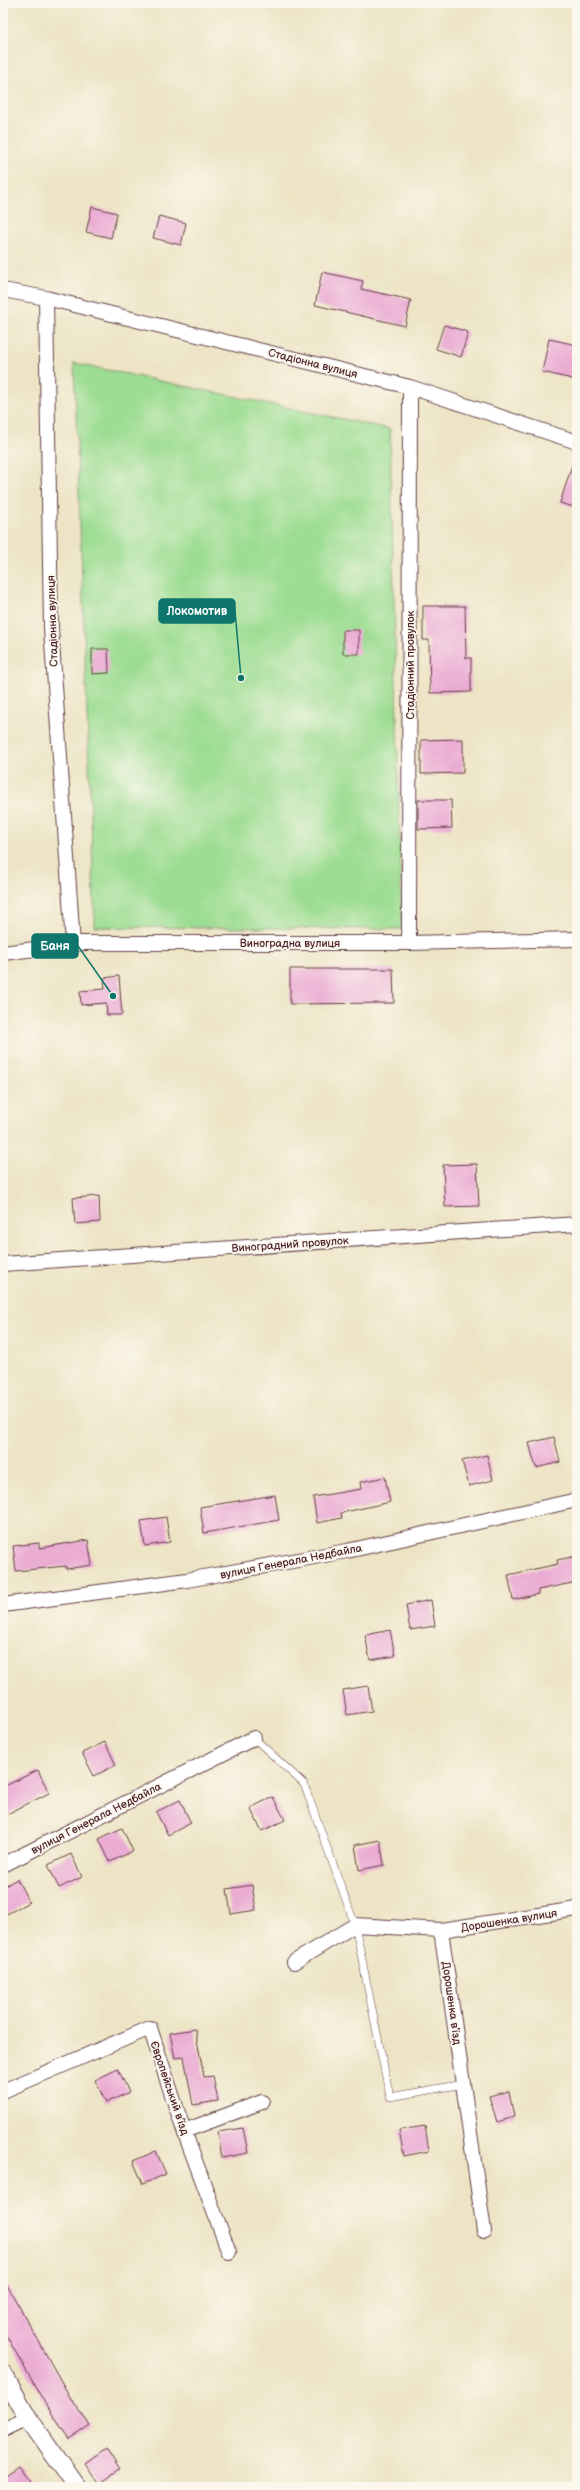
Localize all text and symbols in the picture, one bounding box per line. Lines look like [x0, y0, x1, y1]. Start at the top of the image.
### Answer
street label: Стадіонна вулиця [267, 346, 359, 381]
street label: Стадіонна вулиця [44, 575, 61, 667]
callout: Локомотив [159, 599, 235, 623]
text: Локомотив [166, 604, 228, 619]
street label: Стадіонний провулок [404, 610, 417, 719]
callout: Баня [32, 934, 78, 958]
street label: Виноградна вулиця [240, 937, 340, 950]
text: Баня [40, 939, 70, 954]
street label: Виноградний провулок [231, 1234, 349, 1255]
street label: вулиця Генерала Недбайла [219, 1541, 364, 1582]
street label: вулиця Генерала Недбайла [29, 1780, 164, 1857]
street label: Дорошенка вулиця [460, 1906, 558, 1935]
street label: Дорошенка в’їзд [439, 1961, 464, 2046]
street label: Європейський в’їзд [147, 2039, 192, 2137]

